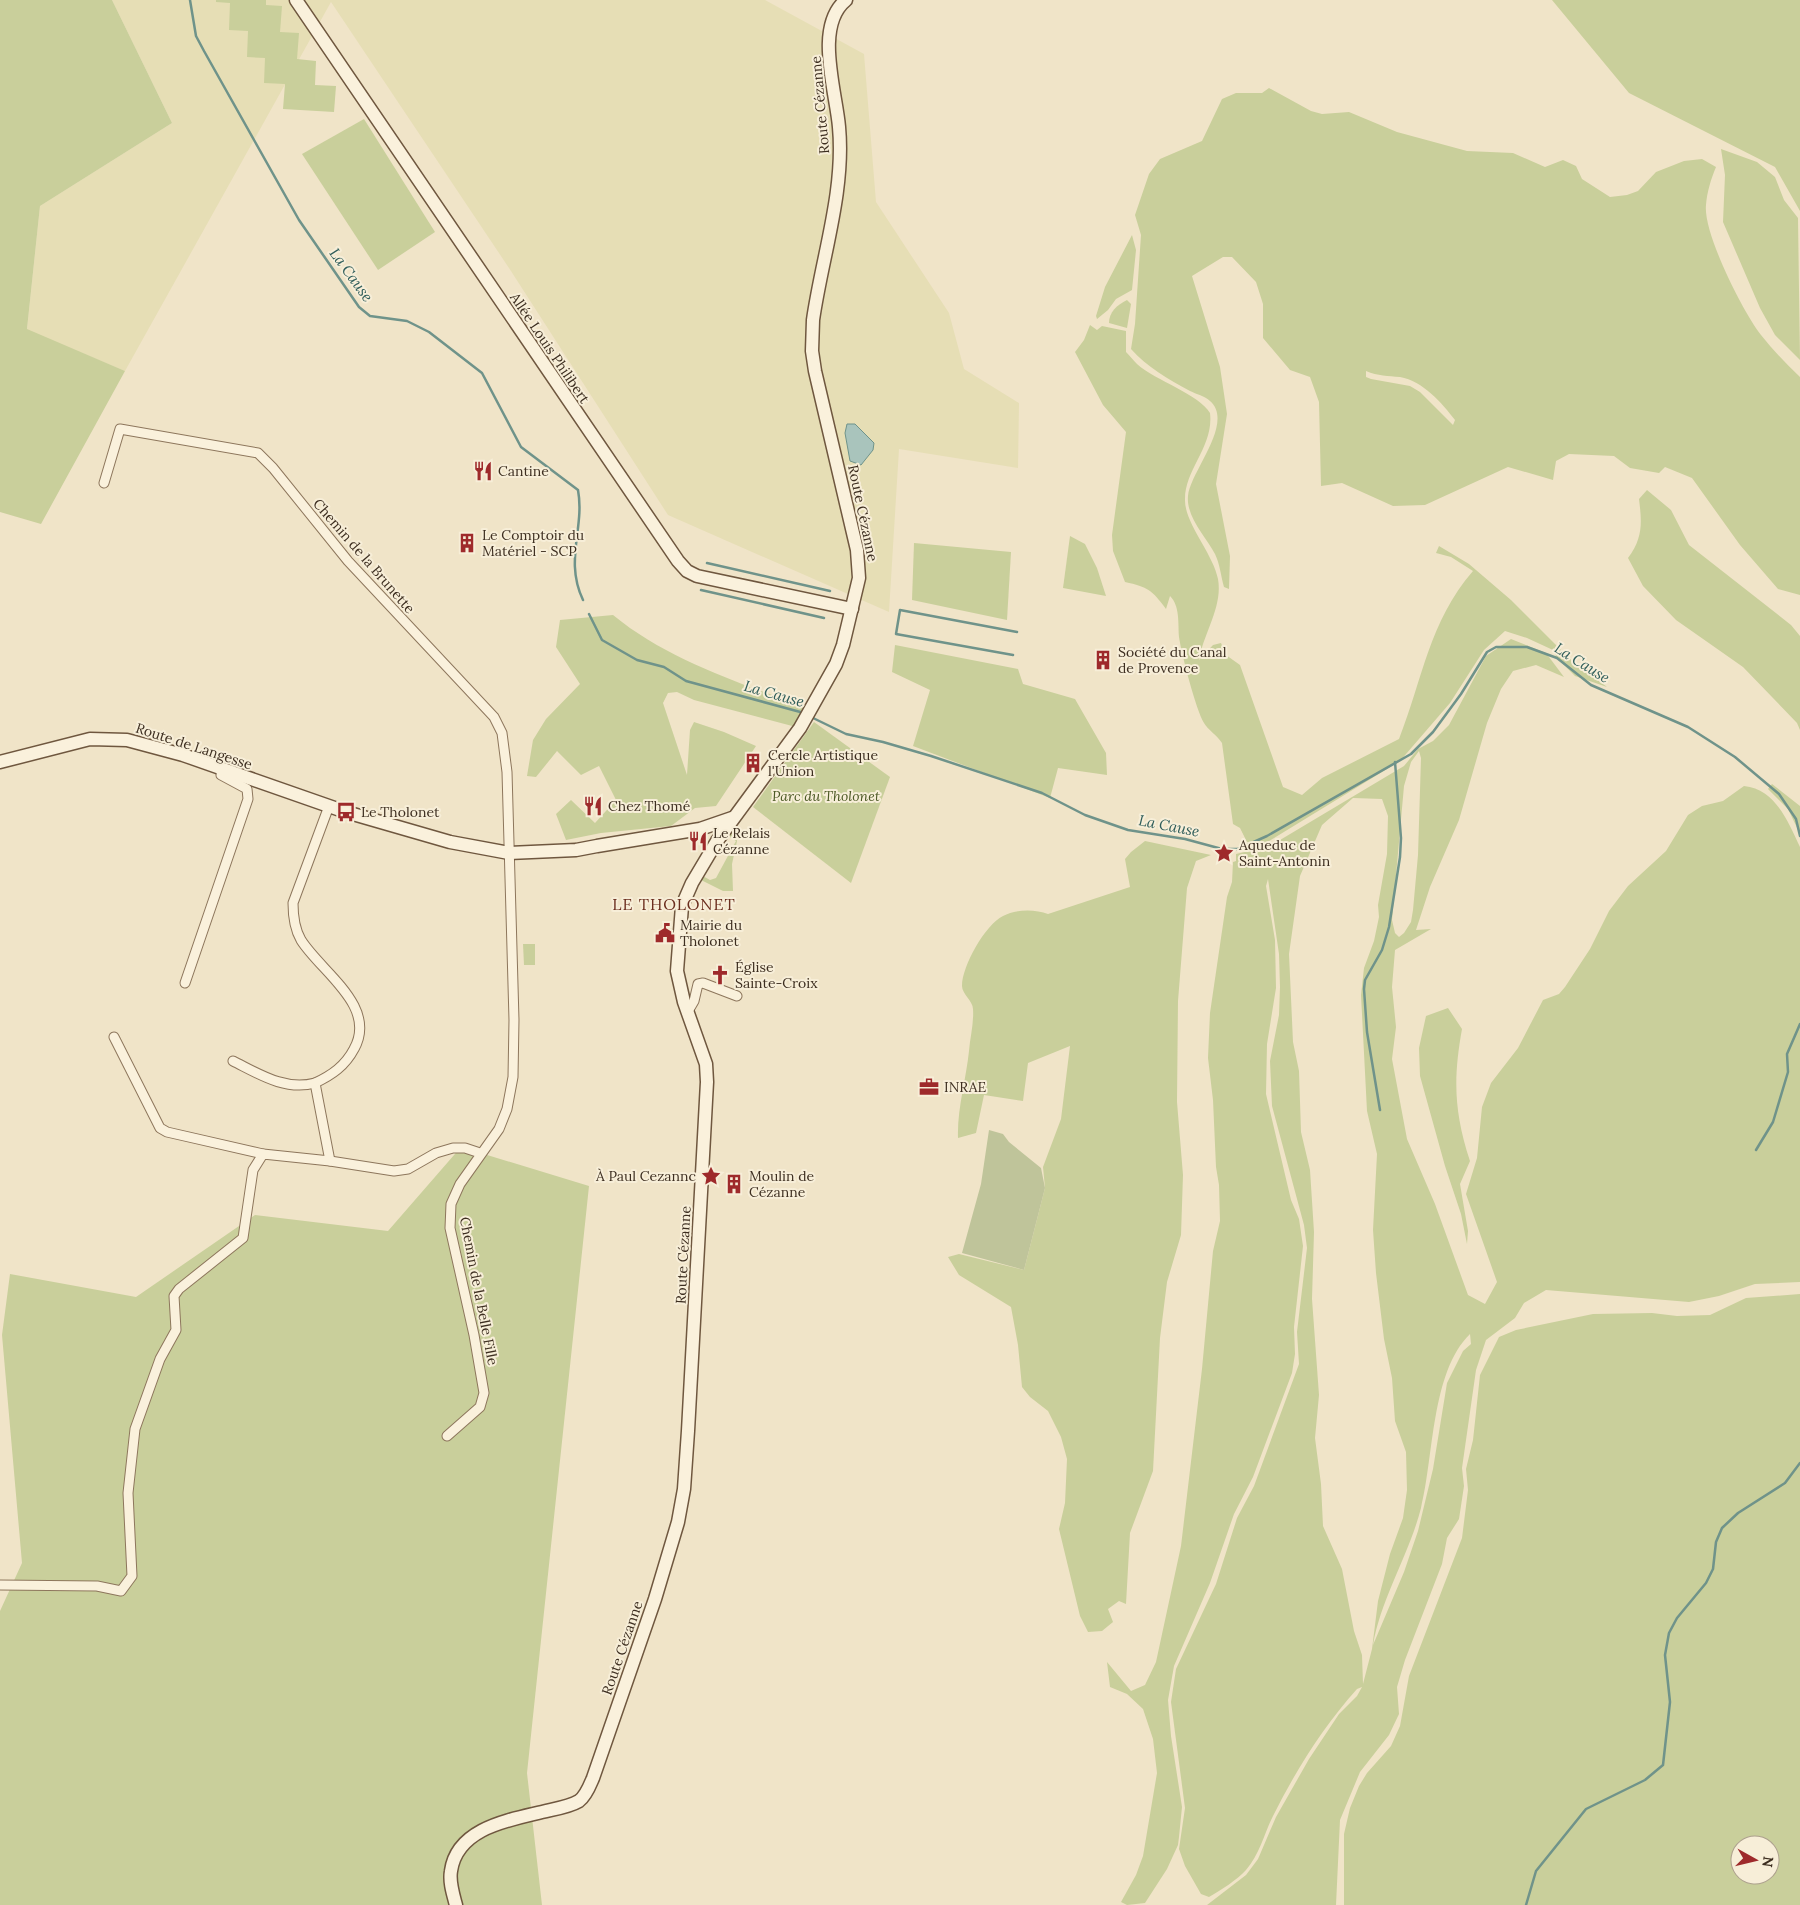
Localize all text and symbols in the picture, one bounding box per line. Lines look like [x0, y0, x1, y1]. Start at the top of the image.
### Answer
street label: Route Cézanne [807, 55, 833, 155]
water label: La Cause [326, 244, 377, 305]
street label: Allée Louis Philibert [506, 288, 594, 407]
restaurant icon: Cantine [472, 460, 494, 482]
place label: Cantine [498, 462, 549, 480]
street label: Route Cézanne [844, 463, 882, 563]
street label: Chemin de la Brunette [309, 495, 419, 617]
place label: Le Comptoir du Matériel - SCP [482, 526, 584, 560]
building icon: Le Comptoir du Matériel - SCP [456, 532, 478, 554]
water label: La Cause [1551, 638, 1614, 687]
place label: Société du Canal de Provence [1118, 643, 1227, 677]
building icon: Société du Canal de Provence [1092, 649, 1114, 671]
water label: La Cause [742, 676, 806, 711]
street label: Route de Langesse [133, 719, 255, 773]
place label: Cercle Artistique l'Union [768, 746, 878, 780]
building icon: Cercle Artistique l'Union [742, 752, 764, 774]
park label: Parc du Tholonet [772, 787, 881, 805]
restaurant icon: Chez Thomé [582, 795, 604, 817]
place label: Chez Thomé [608, 797, 691, 815]
bus stop icon: Le Tholonet [335, 801, 357, 823]
place label: Le Tholonet [361, 803, 440, 821]
water label: La Cause [1137, 810, 1201, 841]
place label: Le Relais Cézanne [713, 824, 770, 858]
restaurant icon: Le Relais Cézanne [687, 830, 709, 852]
place label: Aqueduc de Saint-Antonin [1238, 836, 1331, 870]
place icon: Aqueduc de Saint-Antonin [1213, 842, 1235, 864]
district label: LE THOLONET [612, 894, 736, 914]
place label: Mairie du Tholonet [680, 916, 742, 950]
public building icon: Mairie du Tholonet [654, 922, 676, 944]
place label: Église Sainte-Croix [735, 958, 818, 992]
church icon: Église Sainte-Croix [709, 964, 731, 986]
office icon: INRAE [918, 1076, 940, 1098]
place label: INRAE [944, 1078, 987, 1096]
place icon: À Paul Cezannc [700, 1165, 722, 1187]
place label: À Paul Cezannc [595, 1167, 696, 1185]
place label: Moulin de Cézanne [749, 1167, 815, 1201]
building icon: Moulin de Cézanne [723, 1173, 745, 1195]
street label: Route Cézanne [671, 1205, 695, 1305]
street label: Chemin de la Belle Fille [456, 1215, 502, 1367]
street label: Route Cézanne [597, 1598, 647, 1697]
north arrow [1730, 1835, 1780, 1885]
text: N [1758, 1855, 1778, 1869]

